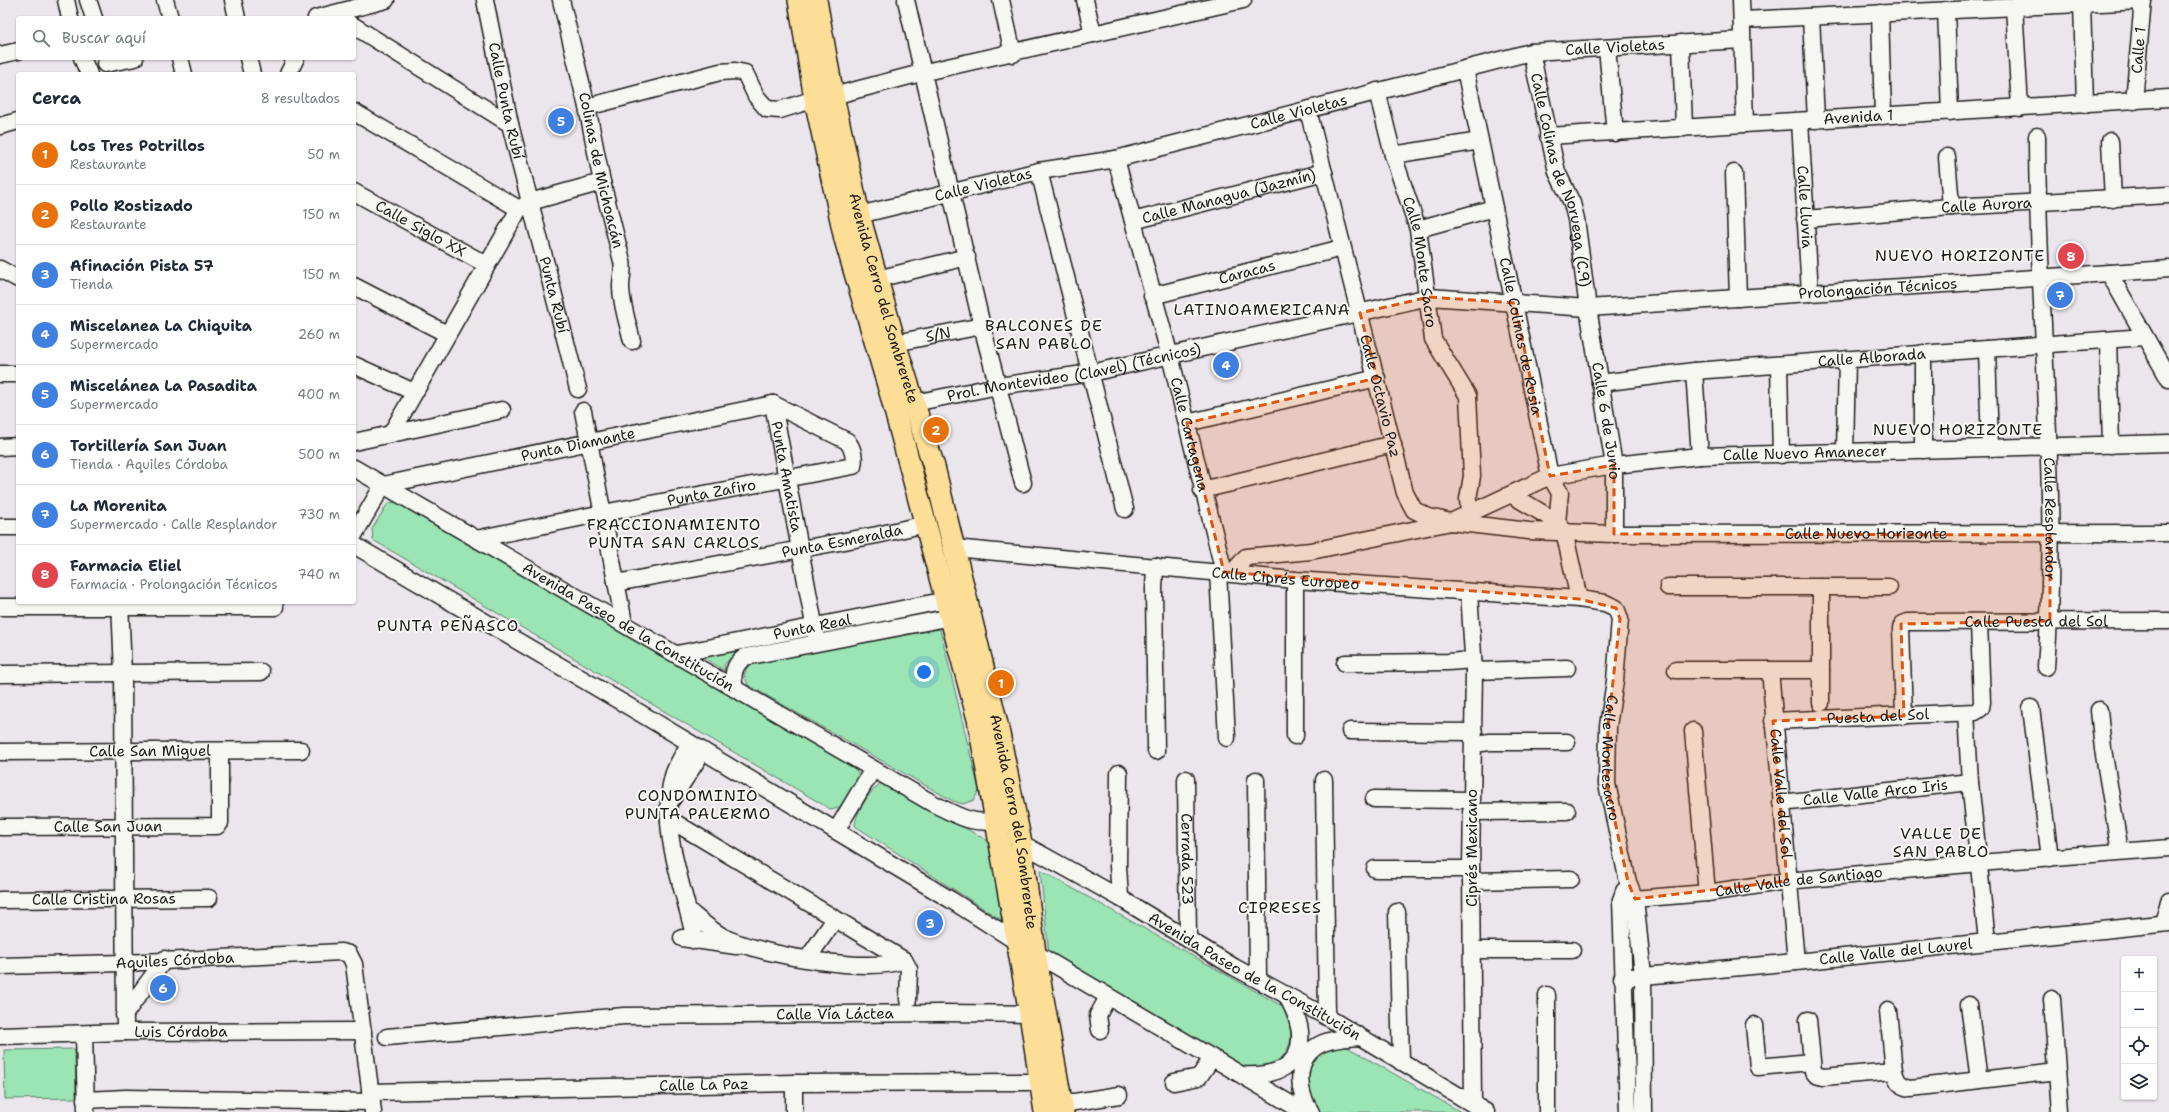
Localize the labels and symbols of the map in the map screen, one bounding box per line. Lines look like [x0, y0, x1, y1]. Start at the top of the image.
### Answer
street label: Calle 1 [2126, 26, 2151, 75]
street label: Calle Violetas [1565, 34, 1665, 60]
street label: Calle Punta Rubí [484, 41, 529, 162]
street label: Calle Colinas de Noruega (C.9) [1526, 71, 1595, 288]
street label: Colinas de Michoacán [574, 90, 628, 250]
street label: Calle Violetas [1248, 90, 1350, 134]
street label: Avenida 1 [1823, 105, 1894, 129]
pin: 5 [548, 106, 574, 136]
street label: Calle Violetas [933, 163, 1034, 206]
street label: Calle Managua (Jazmín) [1140, 165, 1318, 228]
street label: Calle Lluvia [1793, 165, 1817, 249]
street label: Avenida Cerro del Sombrerete [844, 191, 923, 406]
street label: Calle Aurora [1940, 193, 2033, 218]
street label: Calle Monte Sacro [1398, 194, 1441, 329]
street label: Calle Siglo XX [372, 196, 470, 262]
pin: 8 [2058, 241, 2084, 271]
district label: NUEVO HORIZONTE [1875, 245, 2045, 266]
street label: Punta Rubí [534, 255, 573, 336]
street label: Caracas [1217, 255, 1277, 289]
street label: Calle Colinas de Rusia [1495, 256, 1547, 417]
street label: Prolongación Técnicos [1798, 273, 1958, 304]
pin: 7 [2047, 280, 2073, 310]
district label: LATINOAMERICANA [1174, 299, 1350, 320]
district label: BALCONES DE SAN PABLO [985, 315, 1103, 354]
street label: S/N [924, 322, 953, 347]
street label: Calle Octavio Paz [1355, 332, 1406, 460]
street label: Prol. Montevideo (Clavel) (Técnicos) [945, 339, 1203, 406]
street label: Calle Alborada [1817, 343, 1927, 372]
pin: 4 [1213, 350, 1239, 380]
street label: Calle 6 de Junio [1587, 361, 1624, 480]
street label: Calle Cartagena [1166, 375, 1214, 494]
pin: 2 [923, 415, 949, 445]
district label: NUEVO HORIZONTE [1873, 419, 2043, 440]
street label: Punta Amatista [766, 420, 807, 535]
street label: Punta Diamante [519, 423, 637, 466]
street label: Calle Nuevo Amanecer [1723, 441, 1887, 465]
street label: Calle Resplandor [2039, 457, 2061, 580]
street label: Punta Zafiro [665, 474, 758, 511]
district label: FRACCIONAMIENTO PUNTA SAN CARLOS [587, 514, 761, 553]
street label: Punta Esmeralda [780, 519, 905, 562]
street label: Calle Nuevo Horizonte [1785, 523, 1947, 544]
street label: Avenida Paseo de la Constitución [519, 558, 738, 696]
street label: Calle Ciprés Europeo [1211, 562, 1360, 594]
street label: Punta Real [772, 609, 853, 644]
street label: Calle Puesta del Sol [1964, 611, 2108, 632]
district label: PUNTA PEÑASCO [377, 614, 519, 636]
your location [914, 662, 934, 682]
pin: 1 [988, 668, 1014, 698]
street label: Calle Montesacro [1597, 693, 1625, 823]
street label: Puesta del Sol [1826, 704, 1930, 729]
street label: Avenida Cerro del Sombrerete [985, 712, 1042, 930]
street label: Calle Valle del Sol [1765, 728, 1797, 860]
street label: Calle San Miguel [89, 741, 211, 761]
street label: Calle Valle Arco Iris [1802, 775, 1949, 810]
district label: CONDOMINIO PUNTA PALERMO [625, 785, 771, 824]
street label: Ciprés Mexicano [1462, 789, 1482, 907]
street label: Cerrada 523 [1176, 813, 1198, 905]
street label: Calle San Juan [54, 816, 162, 837]
district label: VALLE DE SAN PABLO [1893, 823, 1989, 862]
street label: Calle Valle de Santiago [1714, 862, 1884, 902]
street label: Calle Cristina Rosas [32, 888, 176, 910]
district label: CIPRESES [1238, 897, 1322, 918]
pin: 3 [917, 908, 943, 938]
street label: Avenida Paseo de la Constitución [1145, 908, 1365, 1045]
street label: Calle Valle del Laurel [1818, 934, 1974, 970]
street label: Aquiles Córdoba [116, 947, 235, 973]
pin: 6 [150, 973, 176, 1003]
street label: Calle Vía Láctea [776, 1003, 895, 1025]
street label: Luis Córdoba [134, 1022, 228, 1042]
street label: Calle La Paz [659, 1074, 749, 1096]

